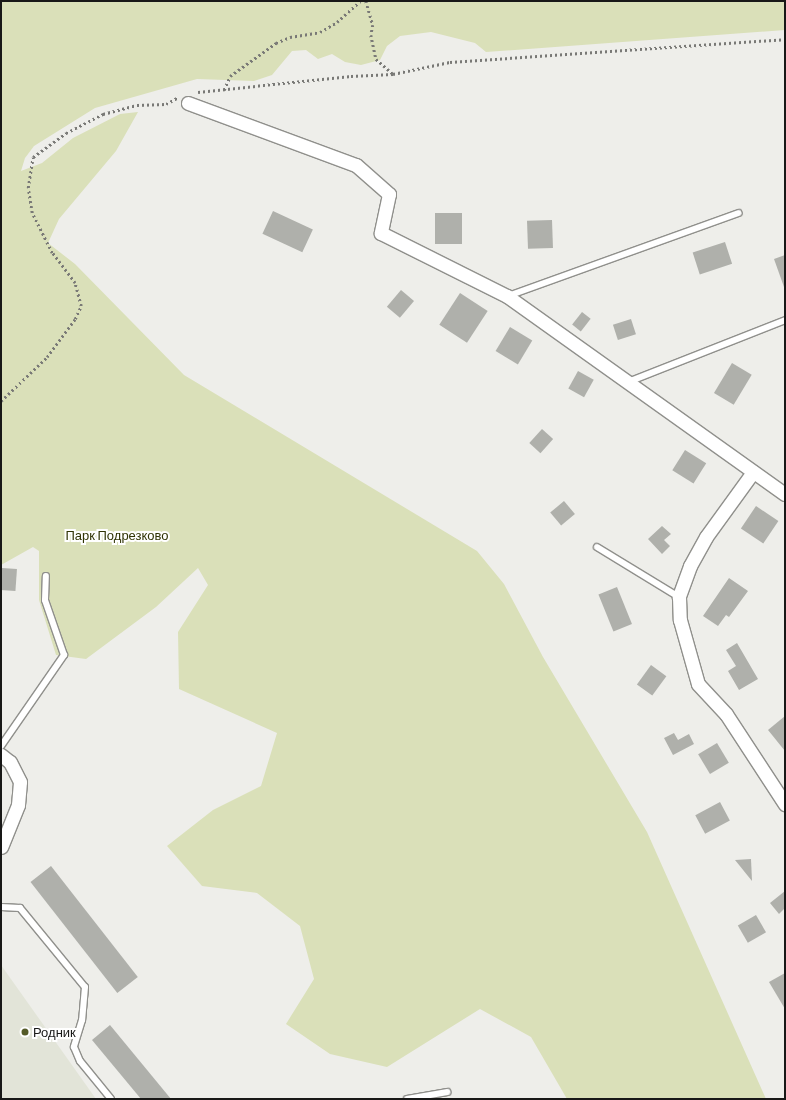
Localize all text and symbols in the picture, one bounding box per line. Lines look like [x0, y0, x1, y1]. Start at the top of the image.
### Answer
park label: Парк Подрезково [65, 527, 169, 543]
place label: Родник [33, 1024, 76, 1040]
marker: Родник [20, 1027, 30, 1037]

